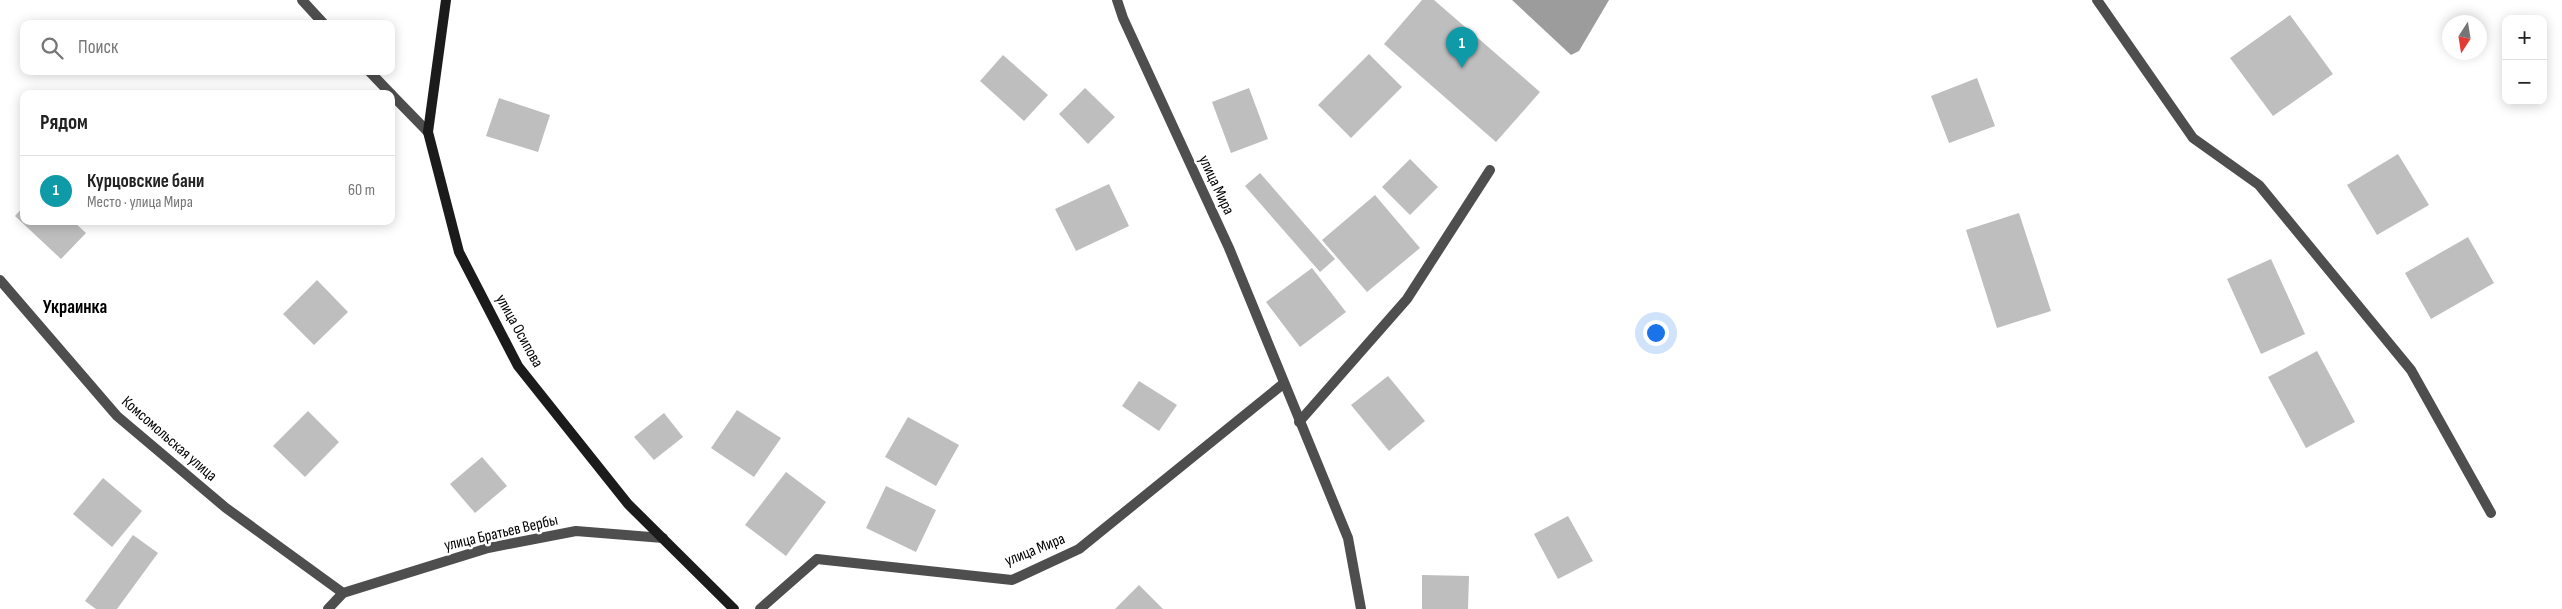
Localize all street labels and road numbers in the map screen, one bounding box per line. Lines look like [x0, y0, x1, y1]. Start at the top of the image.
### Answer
street label: улица Мира [1194, 152, 1238, 218]
street label: улица Осипова [491, 291, 547, 371]
street label: Комсомольская улица [117, 392, 221, 486]
street label: улица Братьев Вербы [442, 511, 560, 555]
street label: улица Мира [1002, 529, 1068, 571]

